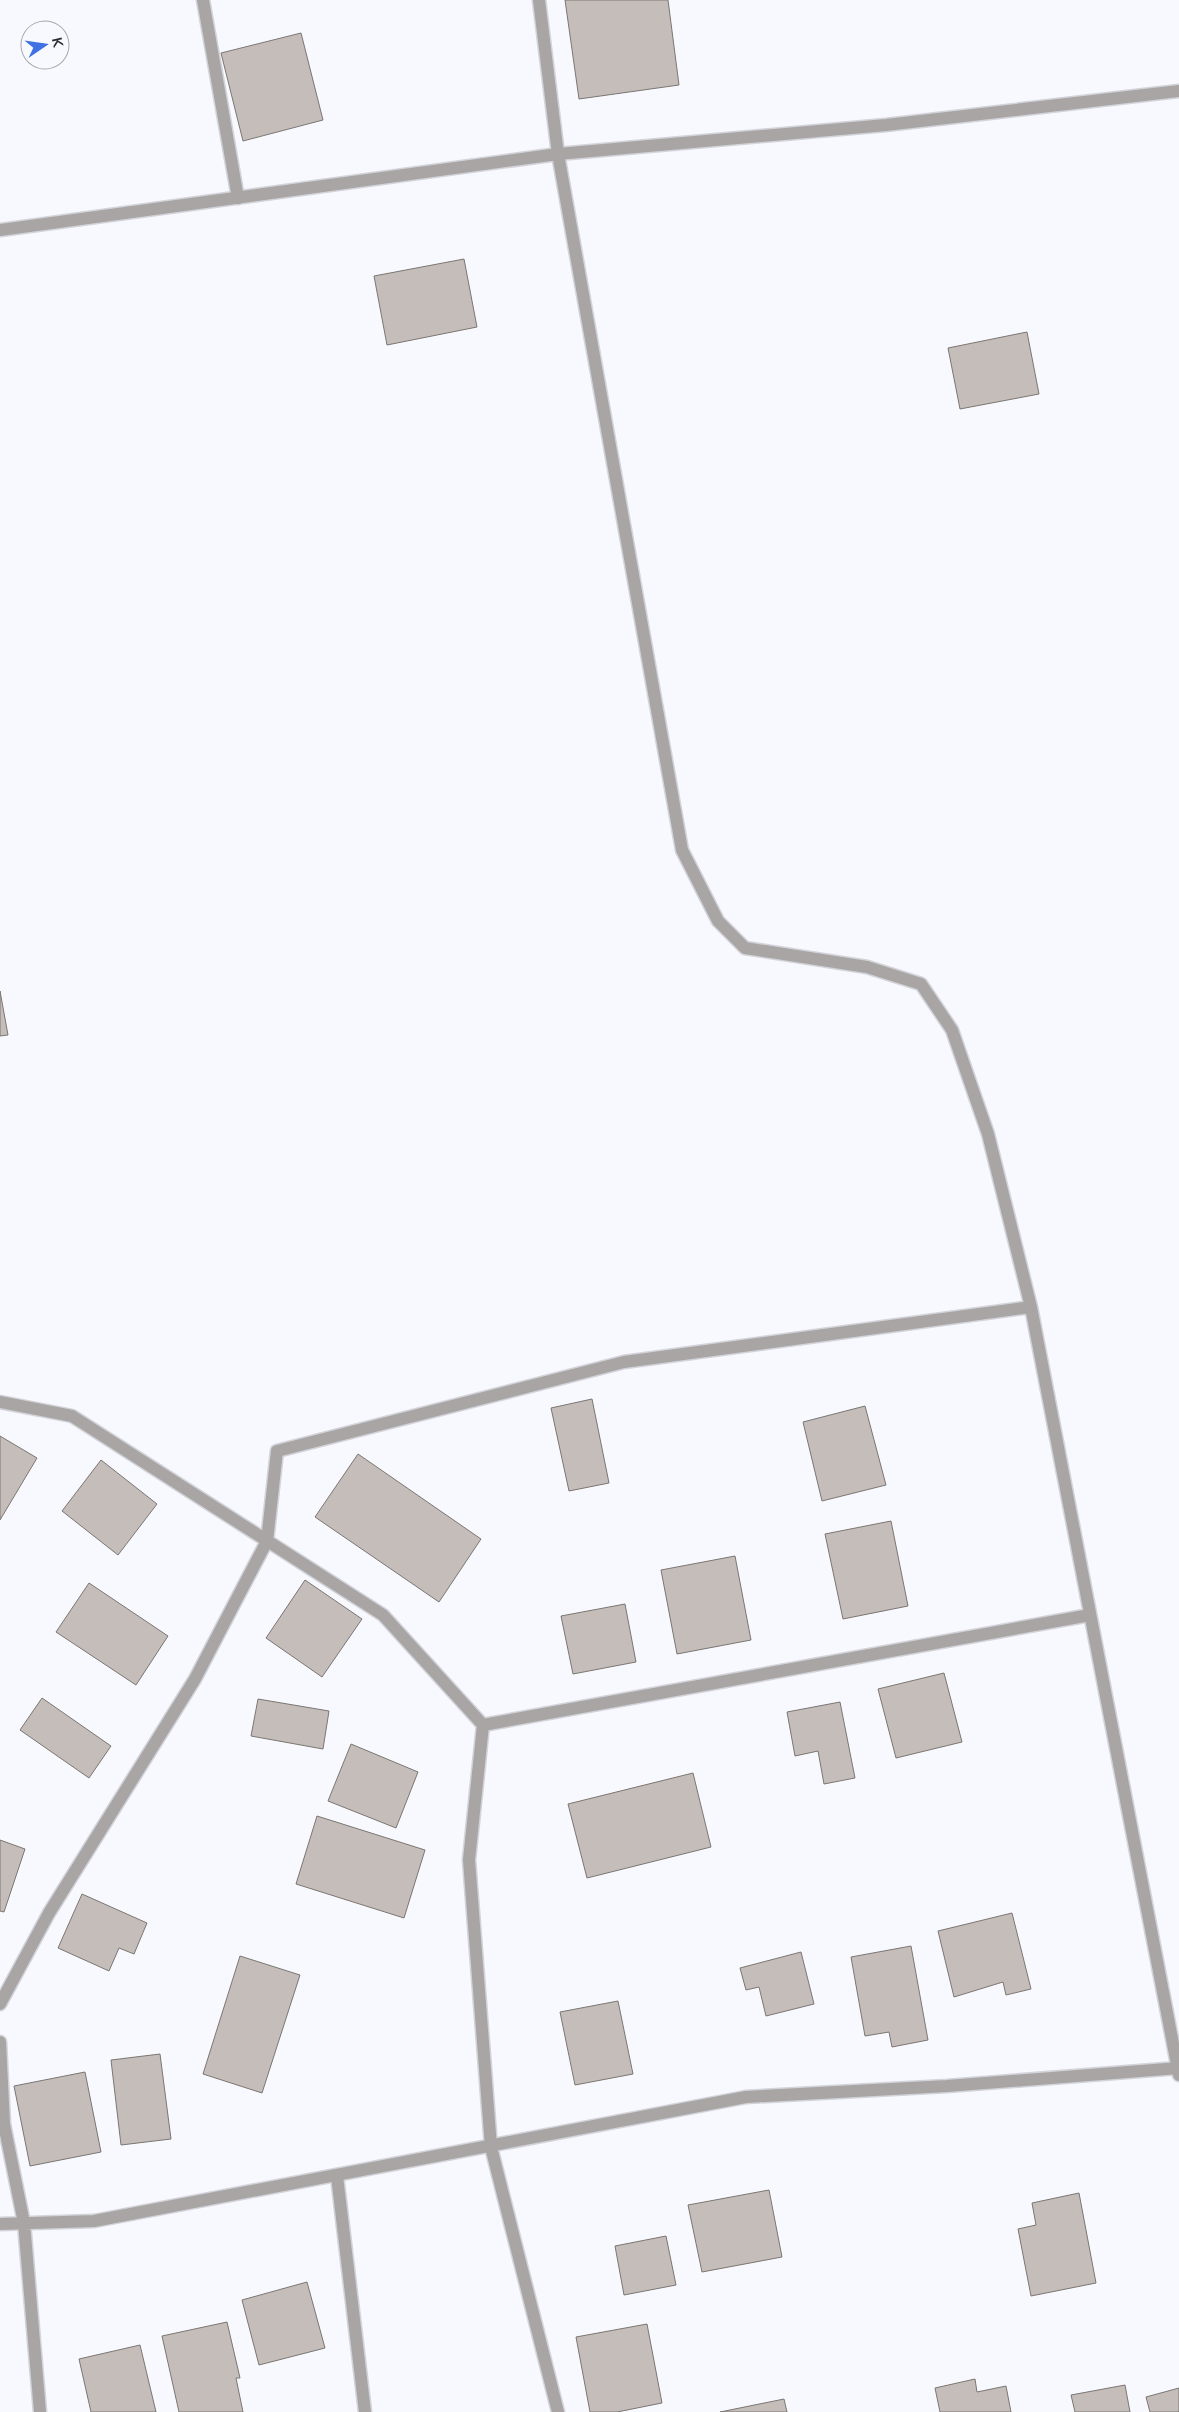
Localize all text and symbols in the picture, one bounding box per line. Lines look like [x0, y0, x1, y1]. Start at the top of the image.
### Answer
north arrow [20, 20, 70, 70]
text: K [47, 36, 68, 50]

